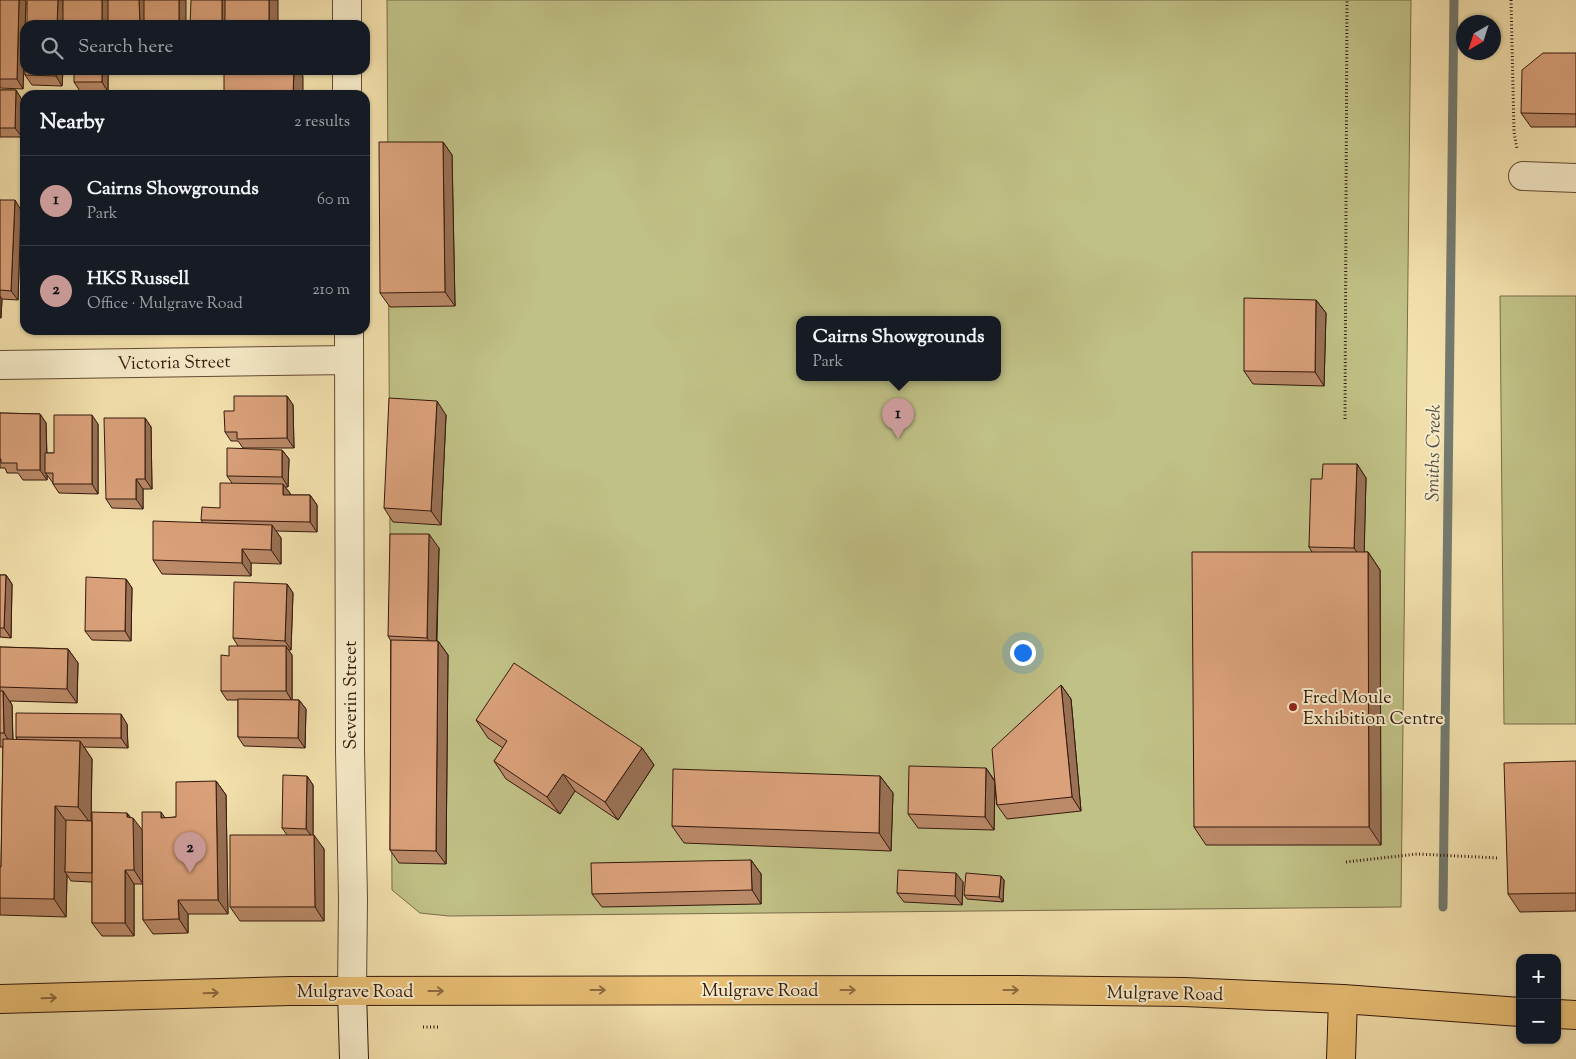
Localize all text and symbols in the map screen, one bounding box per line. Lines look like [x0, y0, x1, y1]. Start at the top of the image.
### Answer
north arrow [1456, 15, 1501, 60]
search box [20, 20, 370, 75]
icon: search [38, 34, 66, 62]
text: Search here [78, 34, 173, 61]
text: Nearby [40, 108, 105, 138]
text: 2 results [294, 111, 350, 134]
text: Cairns Showgrounds [87, 176, 259, 203]
text: 1 [53, 189, 59, 212]
text: 60 m [317, 189, 350, 212]
text: Park [87, 203, 118, 226]
text: HKS Russell [87, 266, 189, 293]
text: 2 [52, 279, 60, 302]
text: 210 m [312, 279, 350, 302]
text: Office · Mulgrave Road [87, 293, 243, 316]
popup [796, 316, 1001, 381]
text: Cairns Showgrounds [813, 324, 984, 351]
street label: Victoria Street [117, 350, 231, 378]
text: Park [813, 351, 843, 374]
pin: 1 [882, 398, 914, 439]
water label: Smiths Creek [1420, 404, 1449, 502]
your location [1010, 640, 1036, 666]
street label: Severin Street [339, 641, 365, 749]
place label: Fred Moule Exhibition Centre [1303, 686, 1444, 733]
marker: Fred Moule Exhibition Centre [1287, 701, 1299, 713]
pin: 2 [174, 832, 206, 873]
map controls [1516, 954, 1561, 1044]
button: + [1516, 954, 1561, 999]
street label: Mulgrave Road [702, 979, 818, 1005]
street label: Mulgrave Road [297, 980, 413, 1006]
street label: Mulgrave Road [1106, 981, 1224, 1009]
one-way arrow [590, 985, 606, 995]
one-way arrow [840, 985, 856, 995]
one-way arrow [1002, 985, 1019, 995]
one-way arrow [428, 986, 444, 996]
one-way arrow [202, 988, 219, 998]
one-way arrow [40, 993, 56, 1003]
button: − [1516, 999, 1561, 1044]

